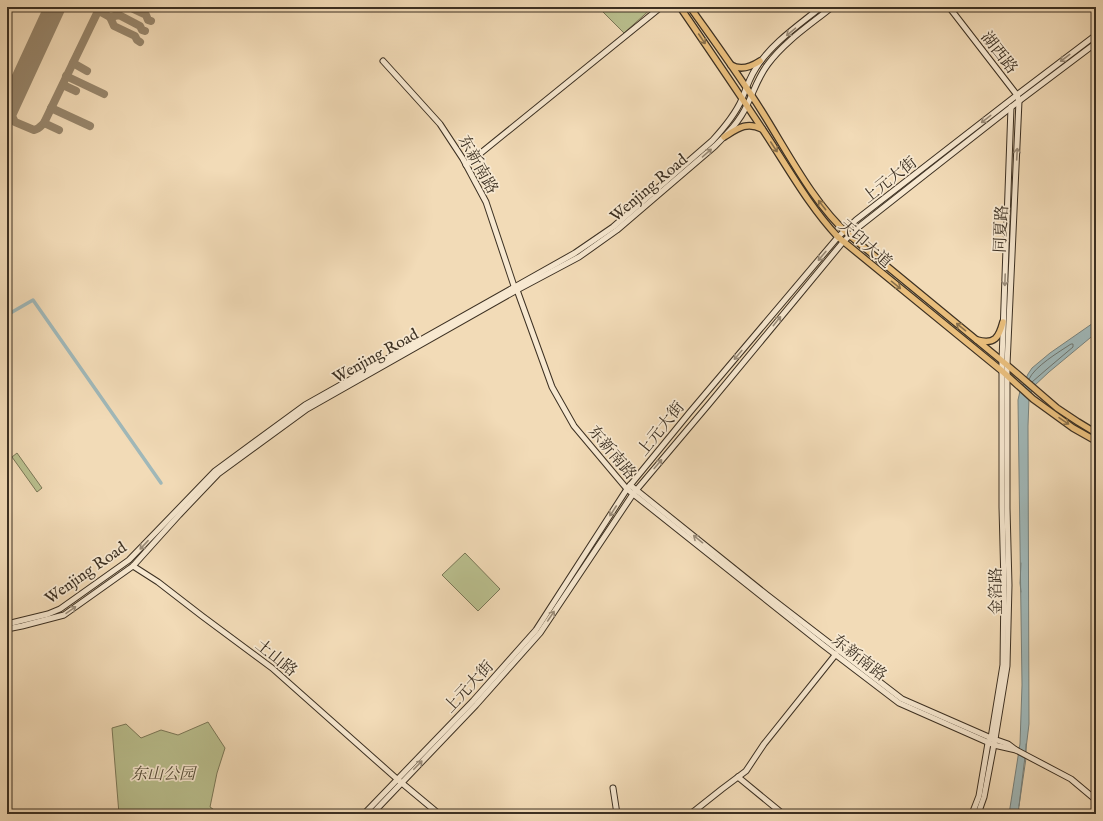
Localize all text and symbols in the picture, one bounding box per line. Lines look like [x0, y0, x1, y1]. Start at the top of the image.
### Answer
one-way arrow [786, 27, 796, 36]
street label: 湖西路 [976, 28, 1021, 78]
one-way arrow [698, 34, 706, 45]
one-way arrow [1059, 54, 1070, 62]
one-way arrow [980, 114, 991, 123]
street label: 东新南路 [453, 132, 502, 198]
one-way arrow [770, 141, 778, 152]
one-way arrow [1013, 148, 1020, 161]
one-way arrow [701, 149, 712, 158]
street label: Wenjing Road [606, 150, 693, 227]
street label: 上元大街 [859, 153, 922, 208]
one-way arrow [817, 199, 826, 210]
street label: 同夏路 [991, 205, 1013, 254]
street label: 天印大道 [834, 216, 895, 273]
one-way arrow [818, 250, 827, 261]
one-way arrow [1001, 273, 1008, 286]
one-way arrow [891, 281, 902, 290]
one-way arrow [773, 316, 782, 327]
one-way arrow [955, 323, 966, 332]
street label: Wenjing Road [329, 325, 423, 389]
one-way arrow [734, 350, 743, 360]
street label: 上元大街 [634, 398, 689, 460]
one-way arrow [1058, 417, 1069, 425]
street label: 东新南路 [583, 422, 640, 484]
one-way arrow [654, 459, 663, 470]
one-way arrow [609, 505, 617, 516]
one-way arrow [692, 535, 703, 544]
street label: Wenjing Road [41, 538, 131, 609]
one-way arrow [139, 540, 149, 550]
street label: 金箔路 [987, 567, 1007, 615]
one-way arrow [65, 606, 76, 614]
one-way arrow [547, 611, 555, 622]
street label: 东新南路 [827, 631, 890, 686]
street label: 土山路 [251, 636, 301, 681]
street label: 上元大街 [440, 657, 499, 718]
one-way arrow [414, 760, 423, 771]
park label: 东山公园 [131, 765, 198, 785]

